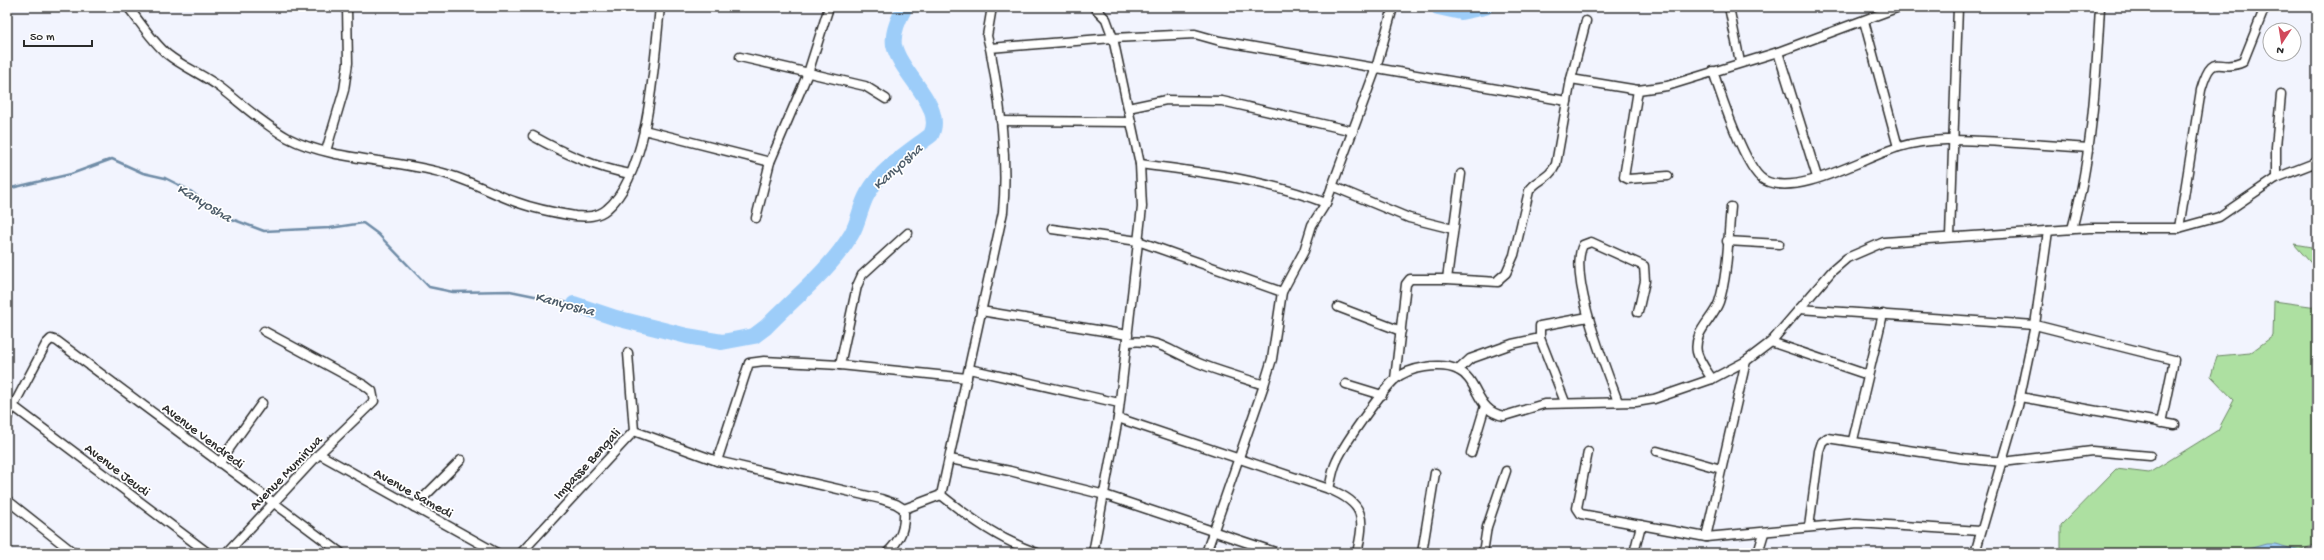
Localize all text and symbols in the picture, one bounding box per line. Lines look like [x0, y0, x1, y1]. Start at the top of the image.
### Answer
scale bar [24, 22, 92, 48]
north arrow [2262, 22, 2302, 62]
text: 50 m [30, 31, 55, 45]
text: N [2276, 43, 2285, 56]
water label: Kanyosha [870, 139, 928, 195]
water label: Kanyosha [173, 180, 236, 228]
water label: Kanyosha [533, 288, 598, 322]
street label: Avenue Vendredi [158, 401, 247, 473]
street label: Impasse Bengali [550, 425, 625, 504]
street label: Avenue Mumirwa [247, 432, 328, 515]
street label: Avenue Jeudi [80, 441, 153, 501]
street label: Avenue Samedi [370, 465, 455, 523]

